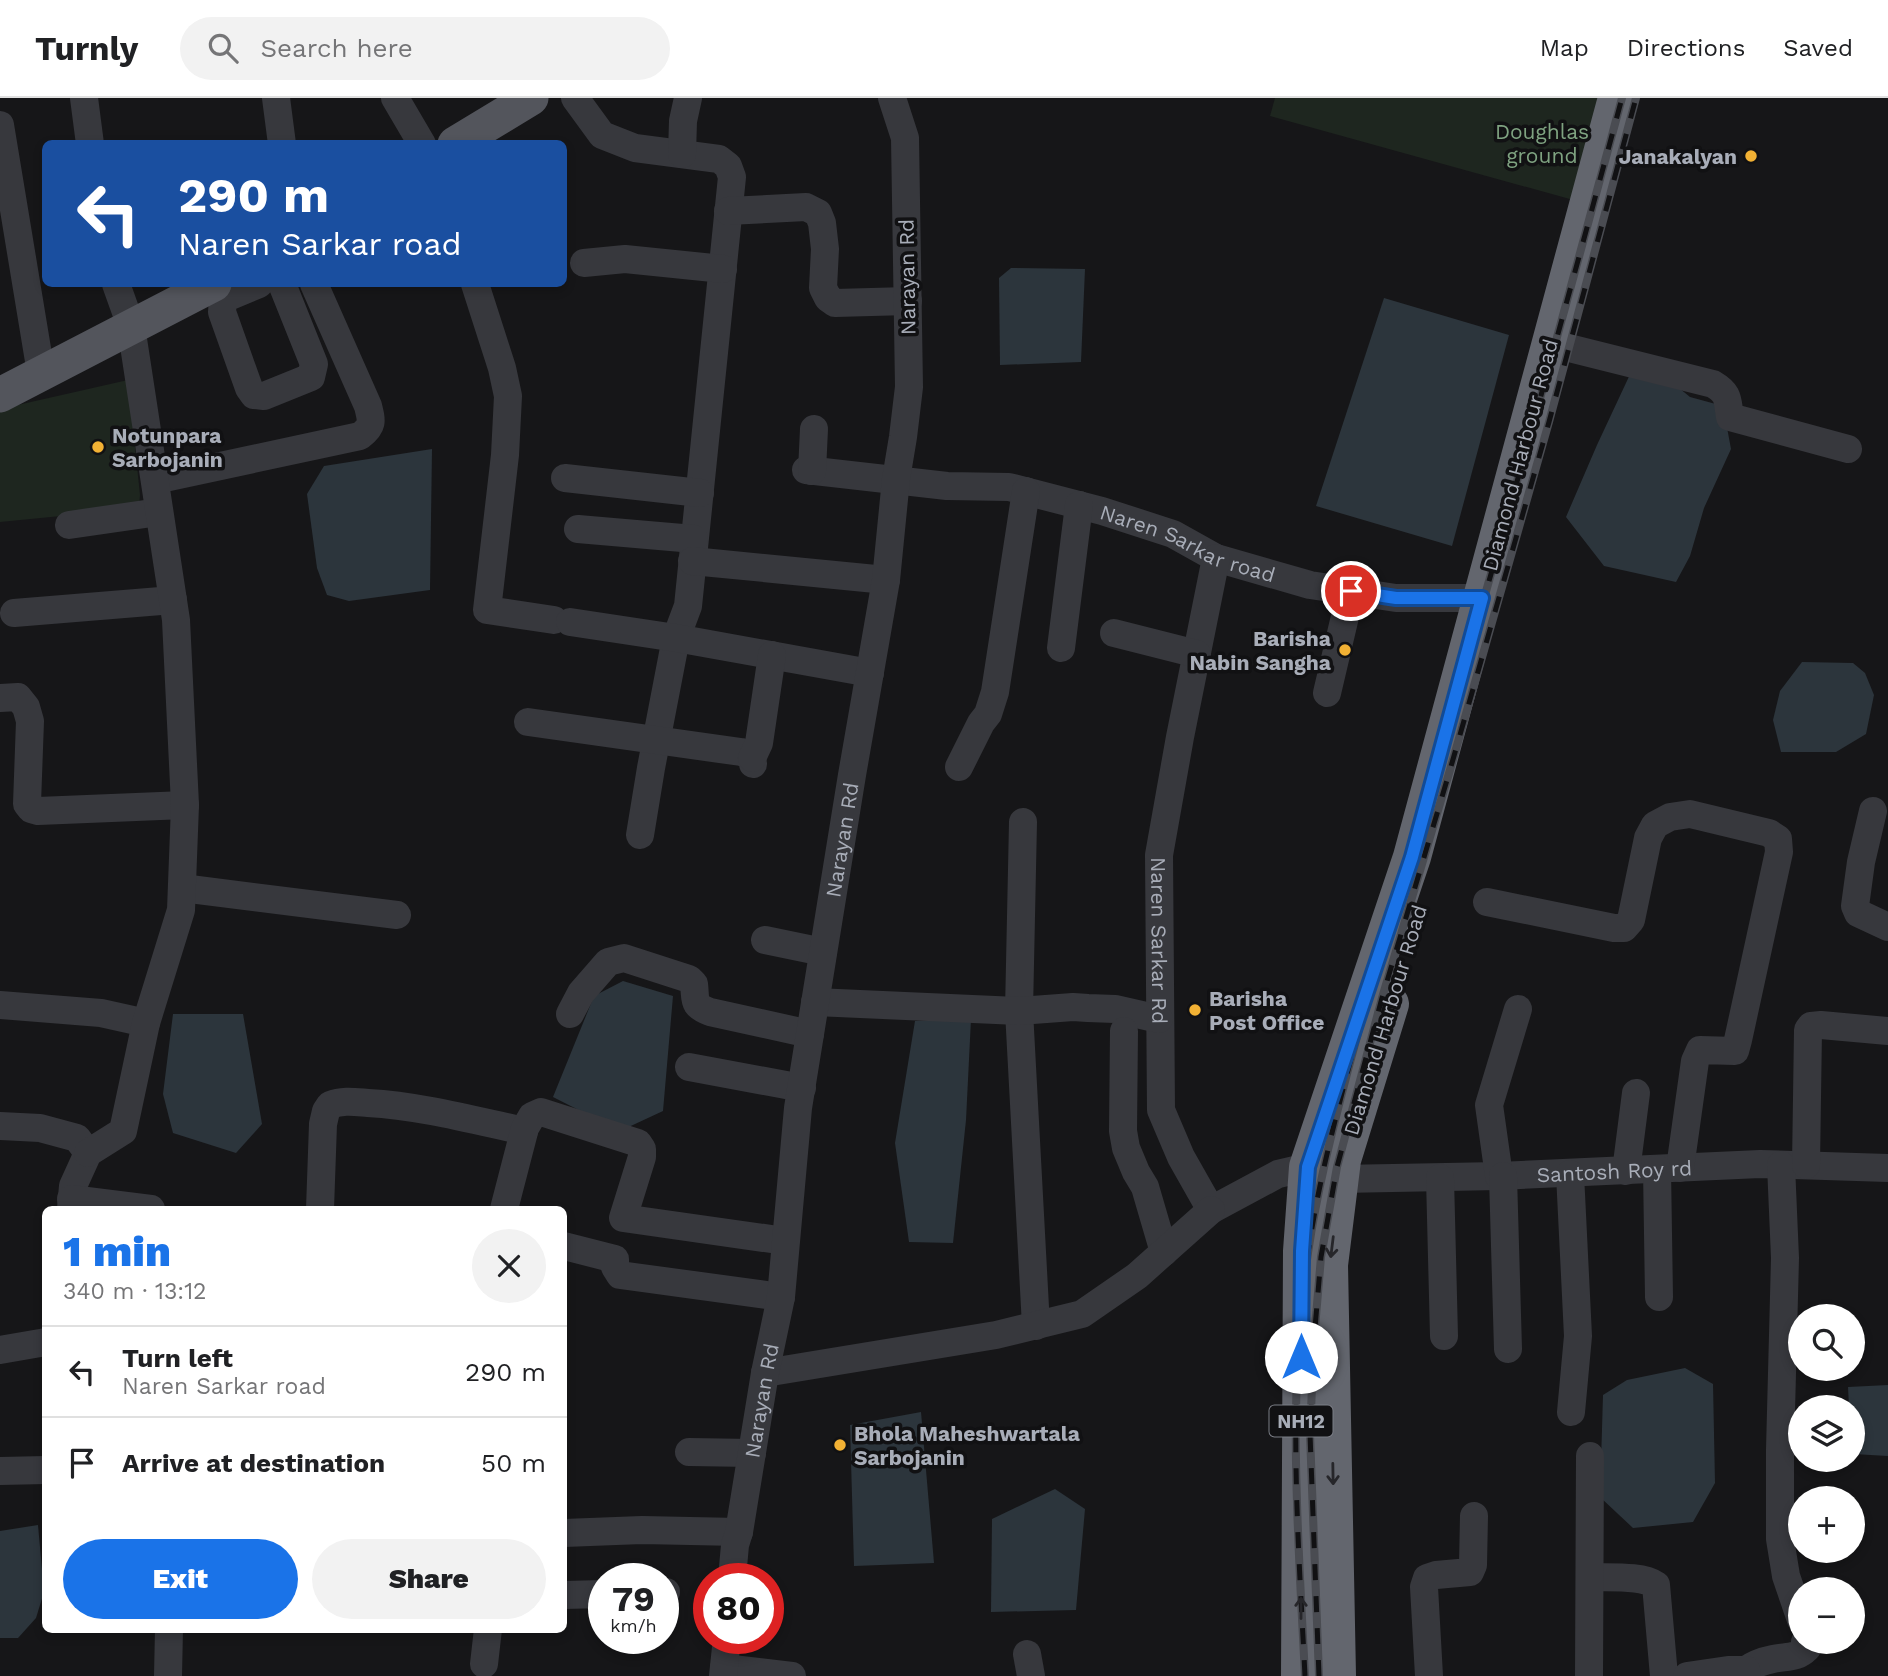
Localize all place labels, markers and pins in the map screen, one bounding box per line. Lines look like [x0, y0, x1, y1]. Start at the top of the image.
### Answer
place label: Janakalyan [1618, 144, 1737, 169]
marker: Janakalyan [1743, 148, 1759, 164]
place label: Notunpara Sarbojanin [112, 423, 223, 472]
marker: Notunpara Sarbojanin [90, 439, 106, 455]
pin [1321, 561, 1381, 621]
place label: Barisha Nabin Sangha [1189, 626, 1332, 675]
marker: Barisha Nabin Sangha [1337, 642, 1353, 658]
place label: Barisha Post Office [1209, 986, 1324, 1035]
marker: Barisha Post Office [1187, 1002, 1203, 1018]
place label: Bhola Maheshwartala Sarbojanin [854, 1421, 1081, 1470]
marker: Bhola Maheshwartala Sarbojanin [832, 1437, 848, 1453]

